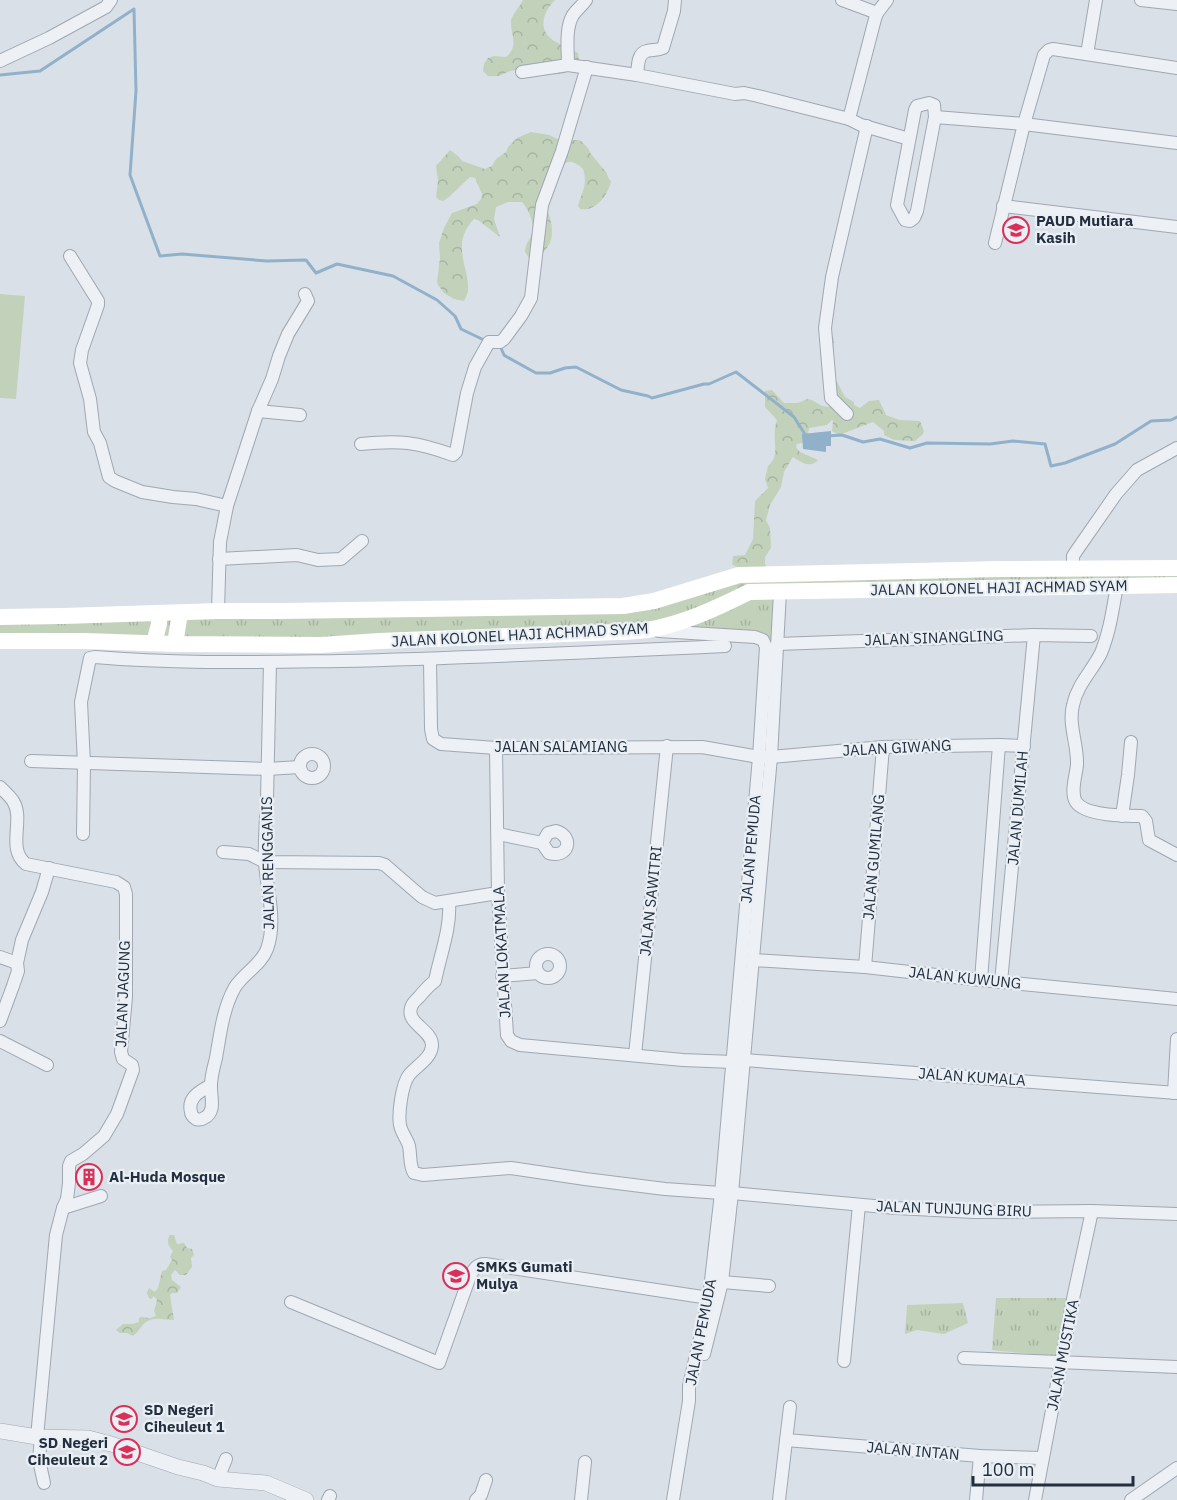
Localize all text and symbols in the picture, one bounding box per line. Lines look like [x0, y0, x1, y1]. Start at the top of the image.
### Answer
place label: PAUD Mutiara Kasih [1036, 211, 1134, 247]
school or university icon: PAUD Mutiara Kasih [1001, 215, 1031, 245]
street label: JALAN KOLONEL HAJI ACHMAD SYAM [870, 576, 1128, 599]
street label: JALAN KOLONEL HAJI ACHMAD SYAM [391, 618, 649, 651]
street label: JALAN SINANGLING [864, 626, 1004, 649]
street label: JALAN GIWANG [842, 735, 952, 760]
street label: JALAN SALAMIANG [494, 737, 628, 756]
street label: JALAN DUMILAH [1003, 750, 1032, 866]
street label: JALAN GUMILANG [859, 793, 888, 921]
street label: JALAN PEMUDA [736, 794, 765, 904]
street label: JALAN RENGGANIS [257, 796, 278, 930]
street label: JALAN SAWITRI [635, 845, 666, 957]
street label: JALAN LOKATMALA [489, 885, 514, 1019]
street label: JALAN JAGUNG [111, 940, 134, 1048]
street label: JALAN KUWUNG [908, 962, 1022, 993]
street label: JALAN KUMALA [918, 1063, 1027, 1090]
building icon: Al-Huda Mosque [74, 1162, 104, 1192]
place label: Al-Huda Mosque [109, 1167, 226, 1186]
street label: JALAN TUNJUNG BIRU [876, 1196, 1032, 1221]
place label: SMKS Gumati Mulya [476, 1257, 572, 1293]
school or university icon: SMKS Gumati Mulya [441, 1261, 471, 1291]
street label: JALAN PEMUDA [681, 1277, 720, 1387]
street label: JALAN MUSTIKA [1042, 1297, 1083, 1412]
place label: SD Negeri Ciheuleut 1 [144, 1400, 225, 1436]
school or university icon: SD Negeri Ciheuleut 1 [109, 1404, 139, 1434]
place label: SD Negeri Ciheuleut 2 [27, 1433, 108, 1469]
school or university icon: SD Negeri Ciheuleut 2 [112, 1437, 142, 1467]
street label: JALAN INTAN [866, 1437, 960, 1464]
scale bar [973, 1449, 1134, 1487]
text: 100 m [982, 1458, 1034, 1481]

